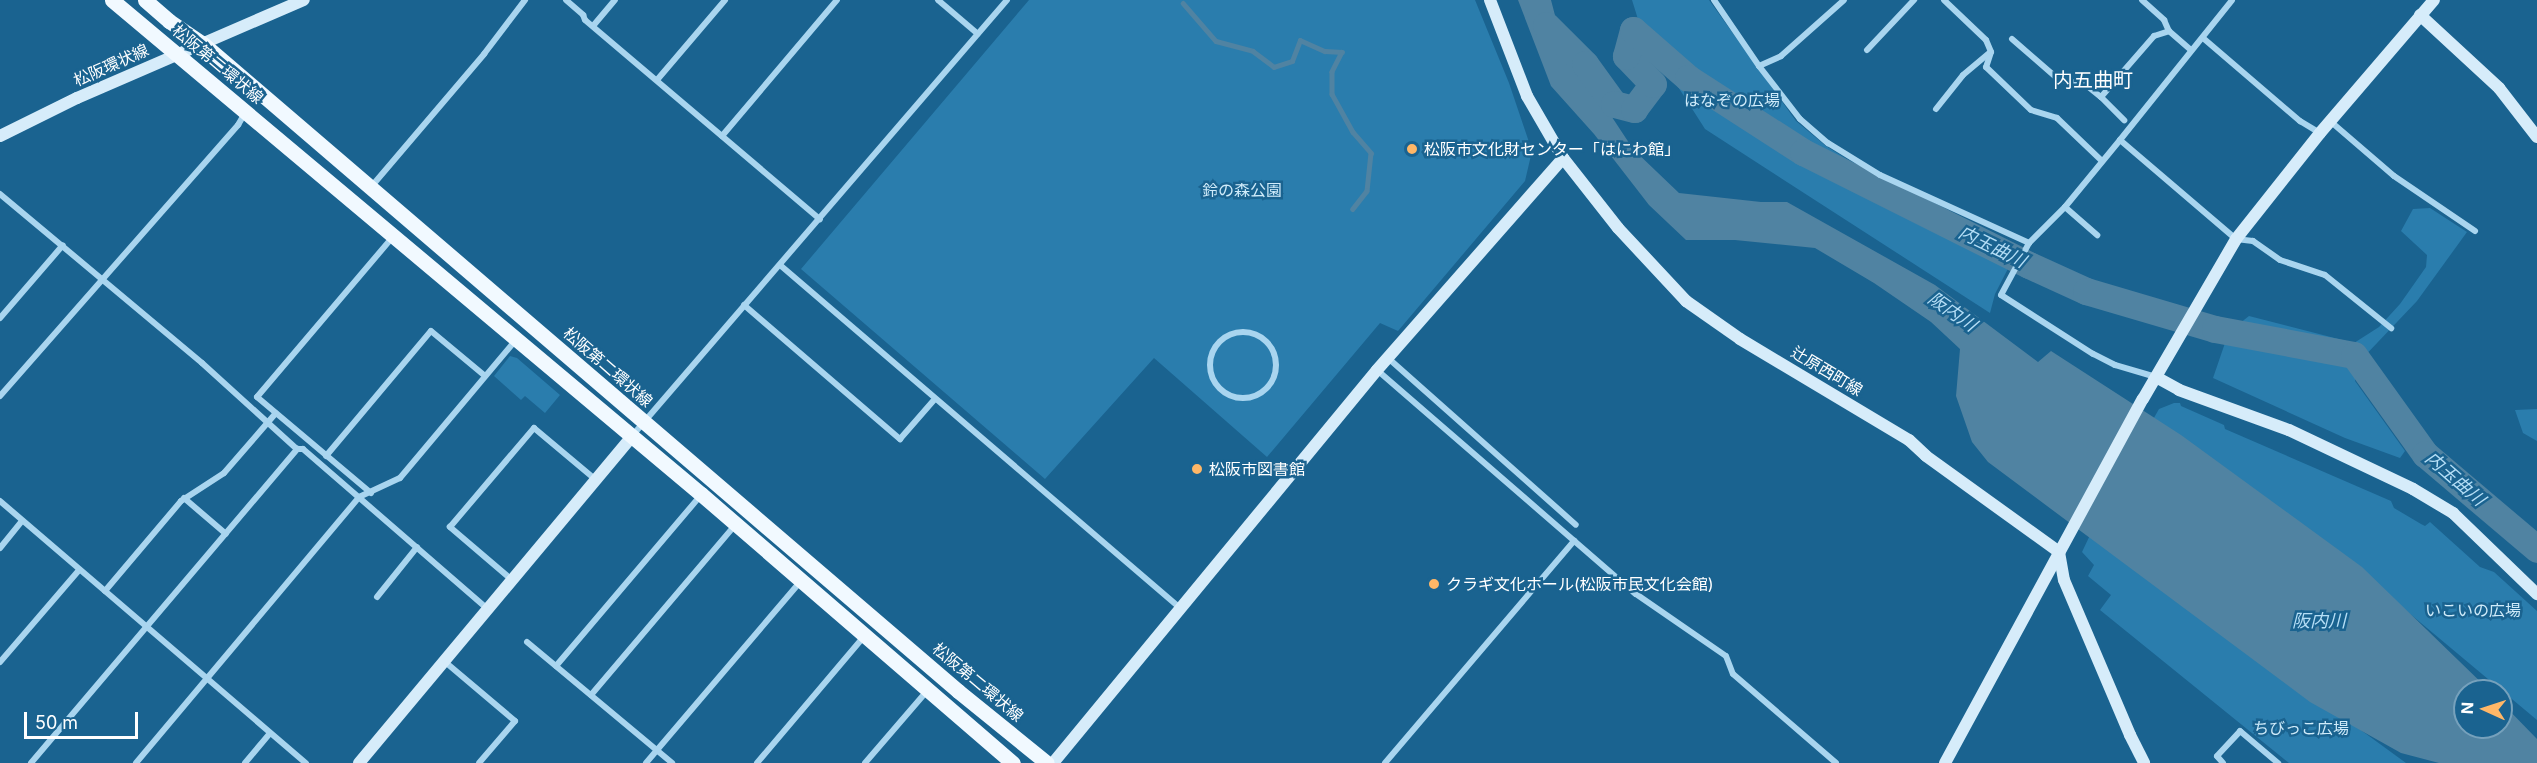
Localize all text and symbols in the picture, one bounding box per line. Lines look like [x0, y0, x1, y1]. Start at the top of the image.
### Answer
street label: 松阪第二環状線 [169, 21, 267, 107]
street label: 松阪環状線 [71, 40, 151, 90]
district label: 内五曲町 [2053, 68, 2133, 92]
park label: はなぞの広場 [1684, 90, 1780, 110]
place label: 松阪市文化財センター「はにわ館」 [1424, 139, 1680, 159]
marker: 松阪市文化財センター「はにわ館」 [1405, 142, 1419, 156]
park label: 鈴の森公園 [1202, 180, 1282, 200]
water label: 内玉曲川 [1955, 222, 2029, 272]
water label: 阪内川 [1924, 288, 1980, 336]
street label: 松阪第二環状線 [559, 323, 657, 411]
street label: 辻原西町線 [1788, 342, 1866, 400]
water label: 内玉曲川 [2421, 447, 2489, 511]
place label: 松阪市図書館 [1209, 459, 1305, 479]
marker: 松阪市図書館 [1190, 462, 1204, 476]
place label: クラギ文化ホール(松阪市民文化会館) [1446, 574, 1714, 594]
marker: クラギ文化ホール(松阪市民文化会館) [1427, 577, 1441, 591]
park label: いこいの広場 [2425, 600, 2521, 620]
water label: 阪内川 [2292, 610, 2346, 632]
street label: 松阪第二環状線 [929, 639, 1027, 725]
north arrow [2453, 679, 2513, 739]
scale bar [27, 700, 141, 738]
text: N [2457, 702, 2477, 715]
text: 50 m [35, 712, 78, 733]
park label: ちびっこ広場 [2253, 718, 2349, 738]

